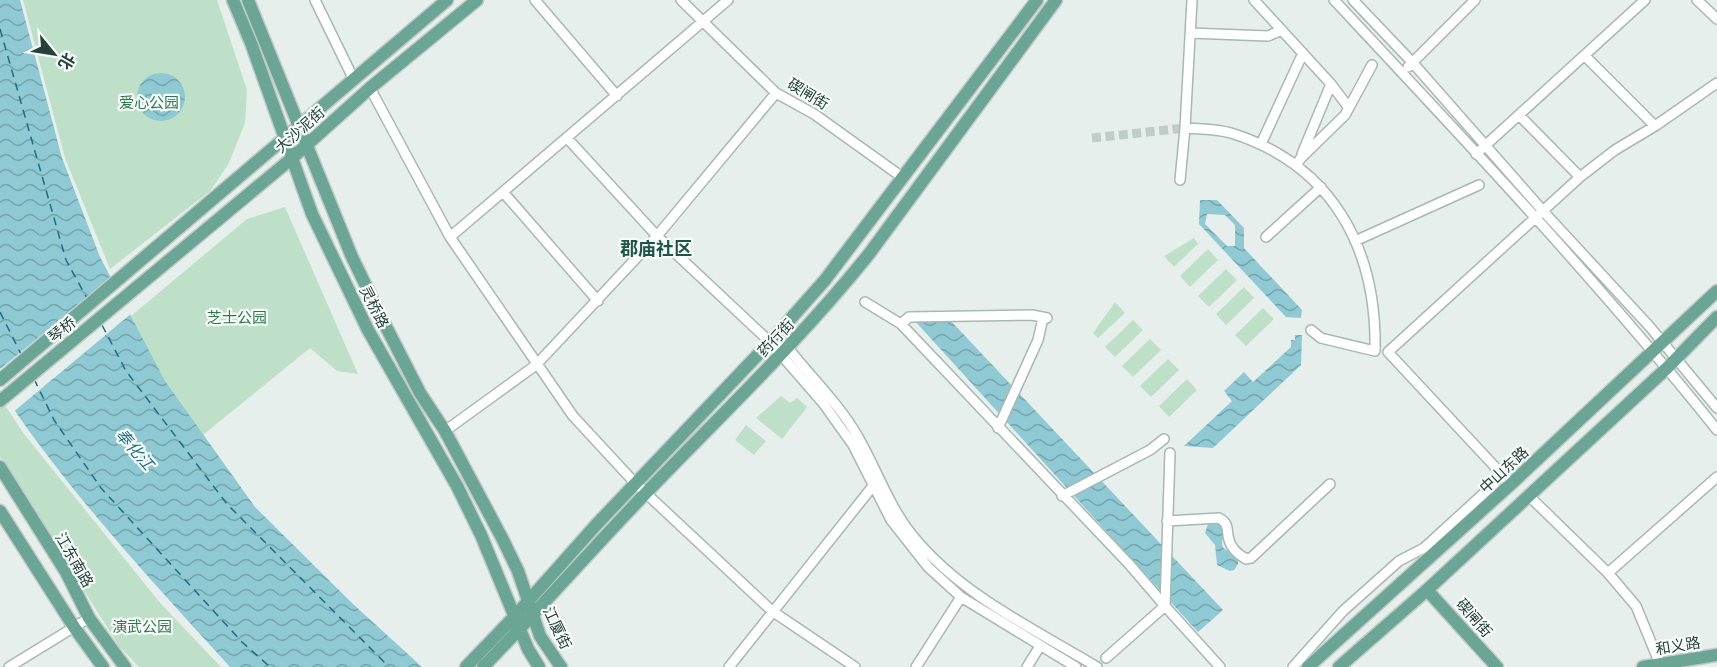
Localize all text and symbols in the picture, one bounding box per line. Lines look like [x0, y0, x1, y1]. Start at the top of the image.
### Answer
north arrow [24, 24, 84, 84]
text: 北 [54, 50, 80, 73]
street label: 碶闸街 [784, 74, 832, 113]
park label: 爱心公园 [119, 93, 179, 112]
street label: 大沙泥街 [271, 102, 328, 157]
district label: 郡庙社区 [620, 237, 692, 260]
street label: 灵桥路 [356, 282, 393, 331]
park label: 芝士公园 [207, 308, 267, 327]
street label: 琴桥 [44, 313, 79, 346]
street label: 药行街 [753, 315, 798, 361]
water label: 奉化江 [112, 424, 160, 475]
street label: 中山东路 [1475, 442, 1532, 497]
street label: 江东南路 [51, 529, 98, 590]
street label: 碶闸街 [1452, 594, 1496, 641]
street label: 江厦街 [539, 603, 576, 652]
park label: 演武公园 [112, 617, 172, 636]
street label: 和义路 [1654, 633, 1702, 658]

